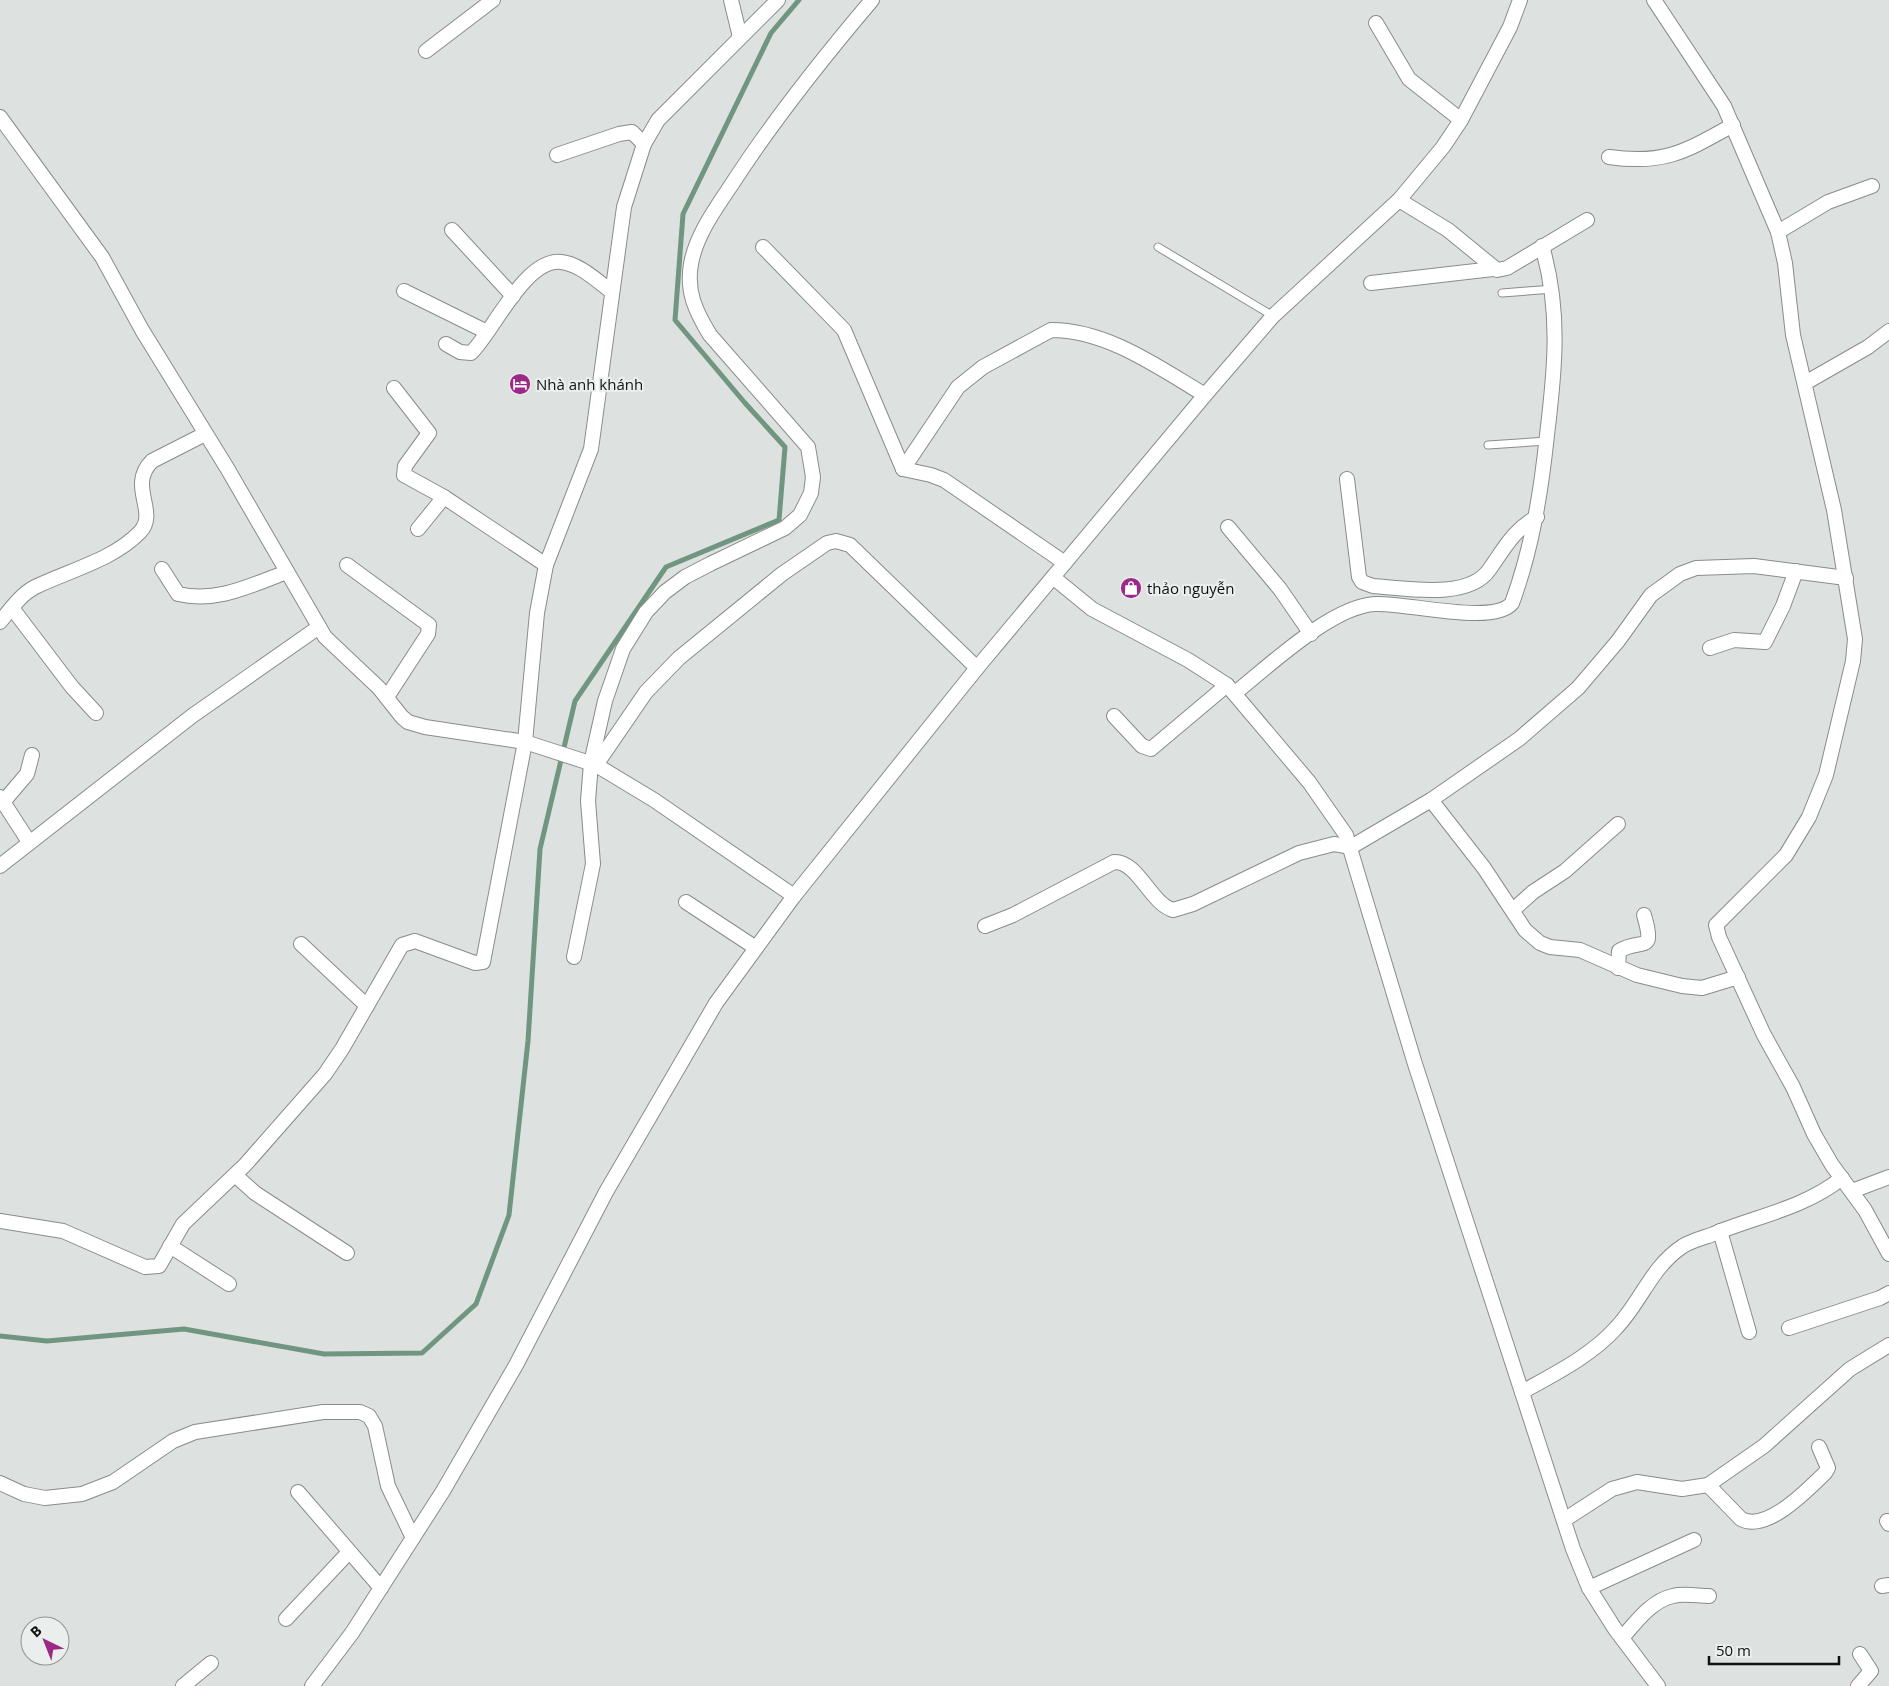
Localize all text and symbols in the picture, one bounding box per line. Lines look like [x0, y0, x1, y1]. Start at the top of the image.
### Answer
hotel icon: Nhà anh khánh [508, 372, 532, 396]
place label: Nhà anh khánh [536, 374, 643, 394]
shop icon: thảo nguyễn [1119, 576, 1143, 600]
place label: thảo nguyễn [1147, 578, 1234, 598]
north arrow [20, 1616, 70, 1666]
text: B [26, 1621, 46, 1641]
scale bar [1709, 1634, 1839, 1666]
text: 50 m [1716, 1640, 1751, 1660]

